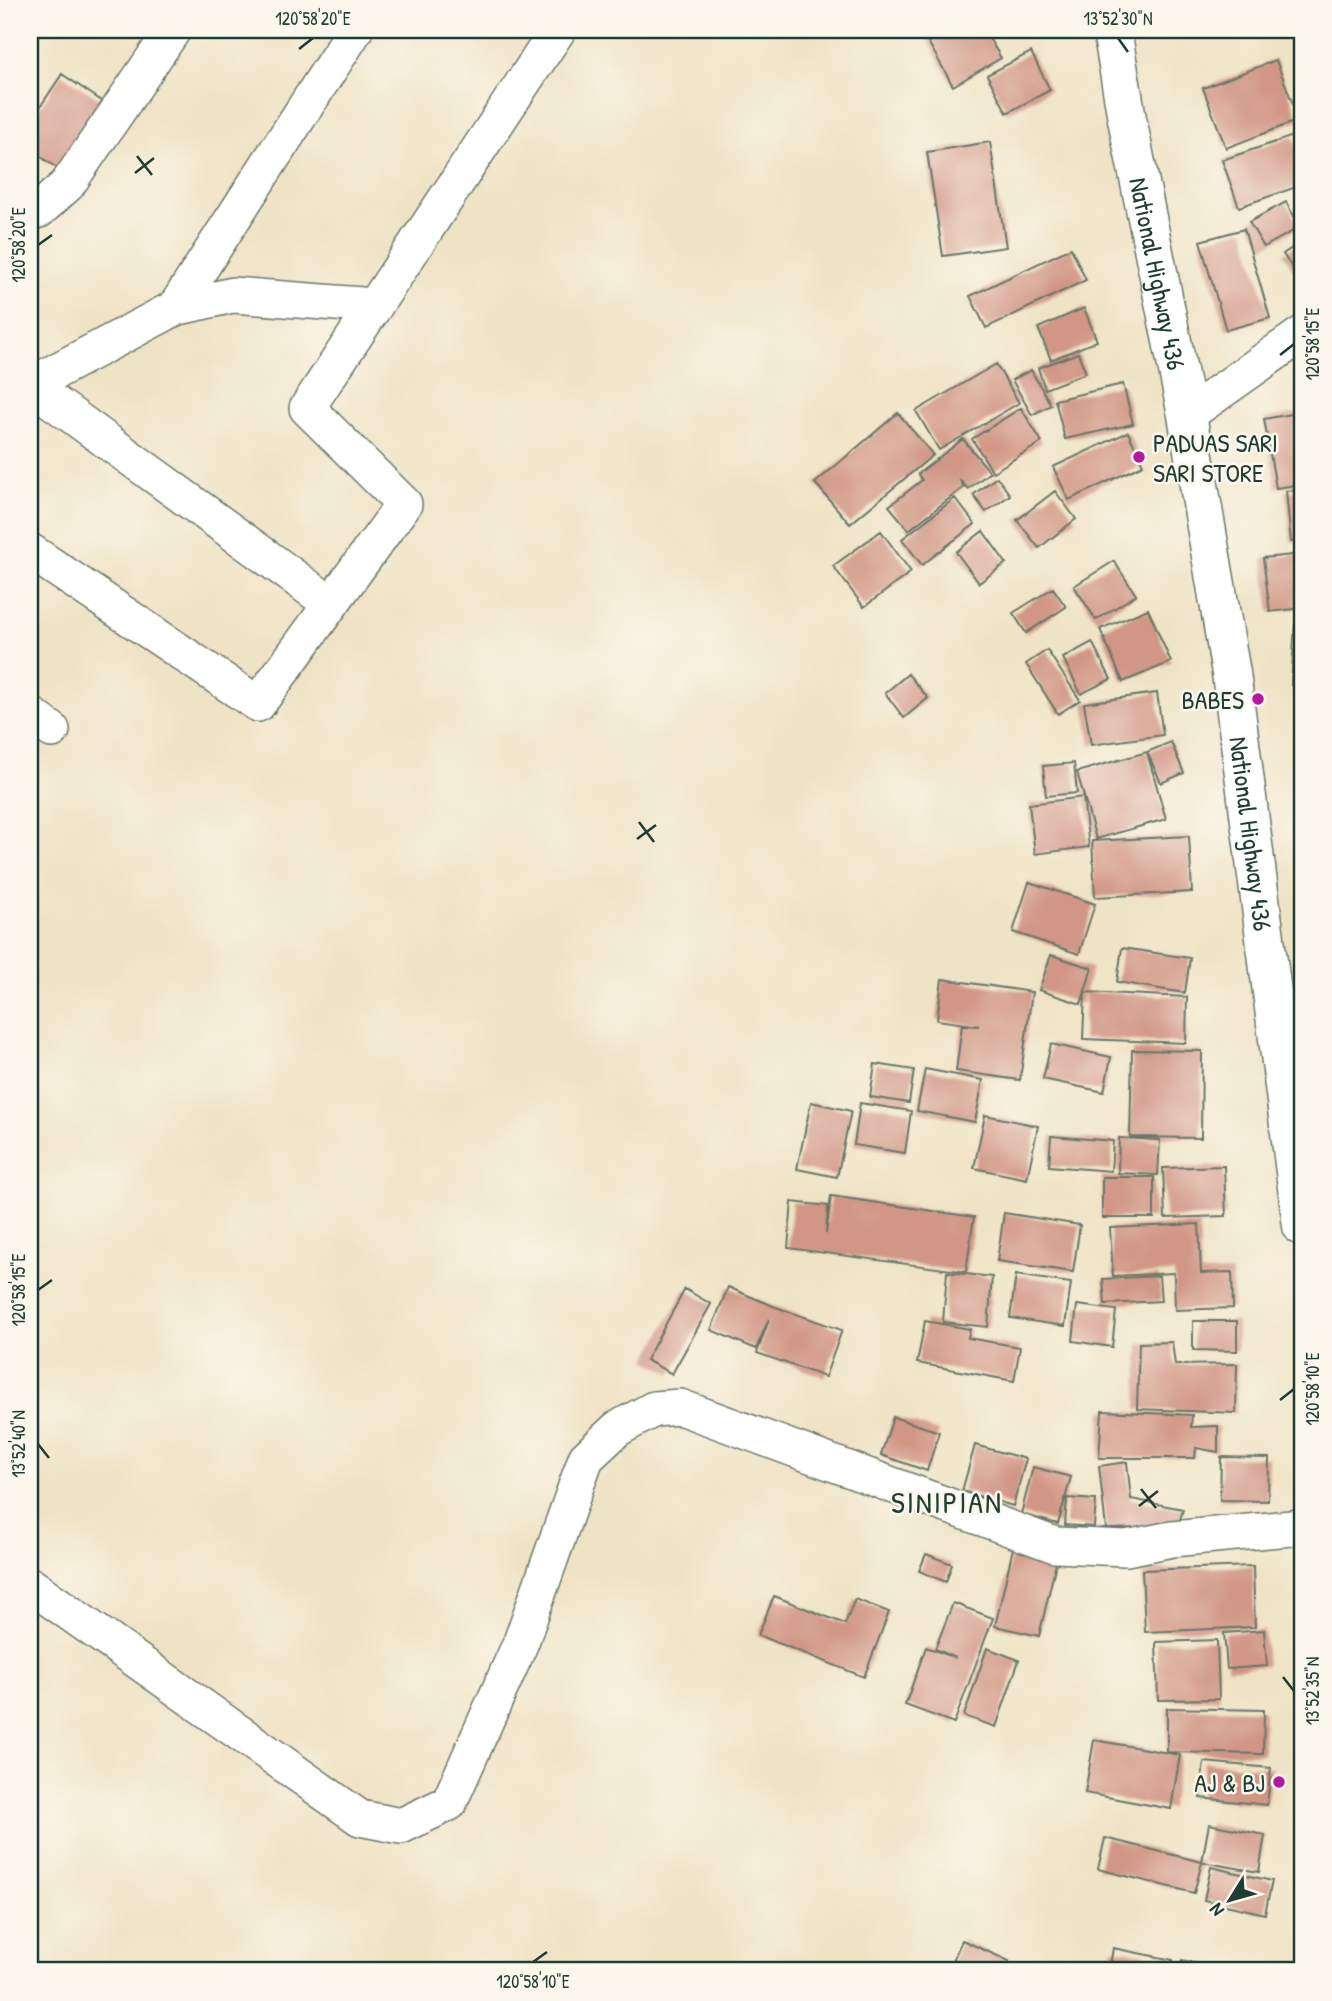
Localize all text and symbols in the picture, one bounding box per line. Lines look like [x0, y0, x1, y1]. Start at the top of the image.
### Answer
text: 120°58'20"E [275, 6, 351, 31]
text: 13°52'30"N [1084, 6, 1152, 31]
street label: National Highway 436 [1122, 174, 1195, 373]
text: 120°58'20"E [6, 207, 31, 283]
text: 120°58'15"E [1300, 307, 1325, 381]
place label: PADUAS SARI SARI STORE [1153, 425, 1278, 490]
marker: PADUAS SARI SARI STORE [1131, 449, 1147, 465]
place label: BABES [1182, 682, 1244, 717]
marker: BABES [1250, 691, 1266, 707]
street label: National Highway 436 [1222, 734, 1281, 933]
text: 120°58'15"E [6, 1253, 31, 1327]
text: 120°58'10"E [1300, 1352, 1325, 1426]
text: 13°52'40"N [6, 1410, 31, 1478]
district label: SINIPIAN [891, 1482, 1003, 1522]
text: 13°52'35"N [1300, 1657, 1325, 1725]
place label: AJ & BJ [1194, 1765, 1265, 1800]
marker: AJ & BJ [1271, 1774, 1287, 1790]
north arrow [1196, 1864, 1266, 1934]
text: N [1203, 1898, 1230, 1922]
text: 120°58'10"E [496, 1969, 570, 1994]

